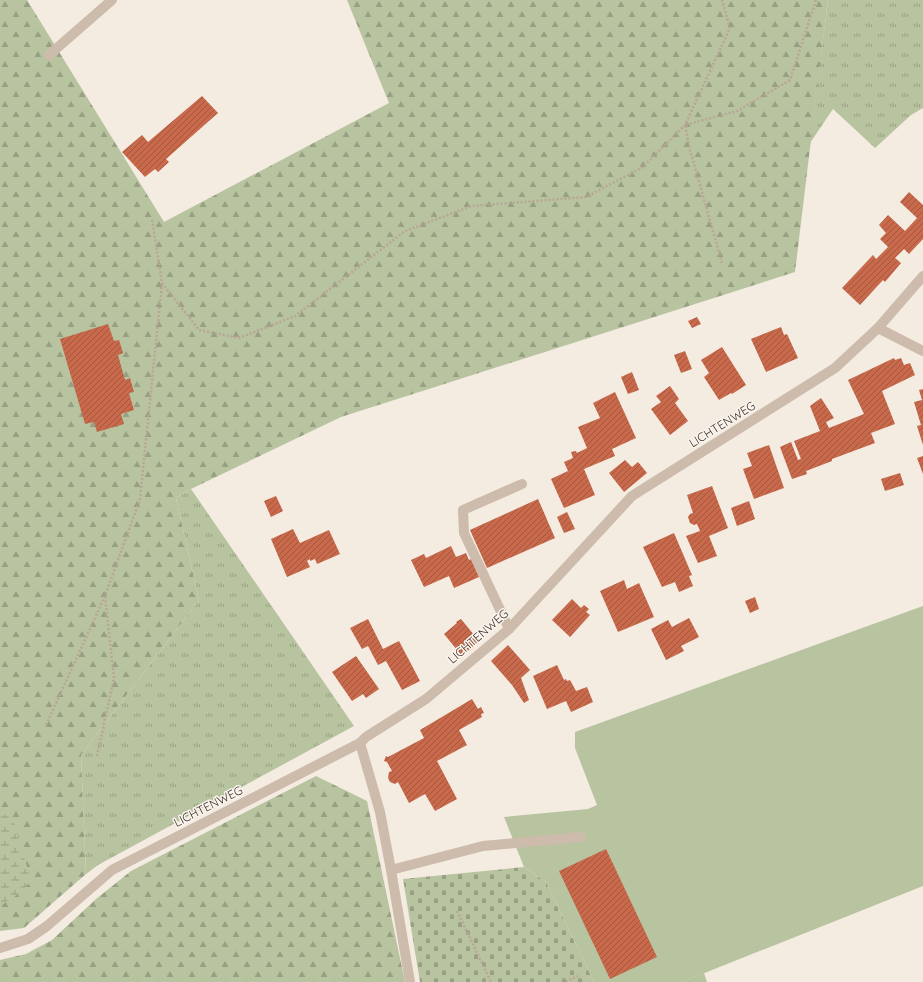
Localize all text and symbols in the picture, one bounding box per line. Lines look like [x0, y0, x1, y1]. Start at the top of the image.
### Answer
street label: LICHTENWEG [686, 398, 758, 450]
street label: LICHTENWEG [445, 606, 511, 666]
street label: LICHTENWEG [171, 782, 245, 830]

